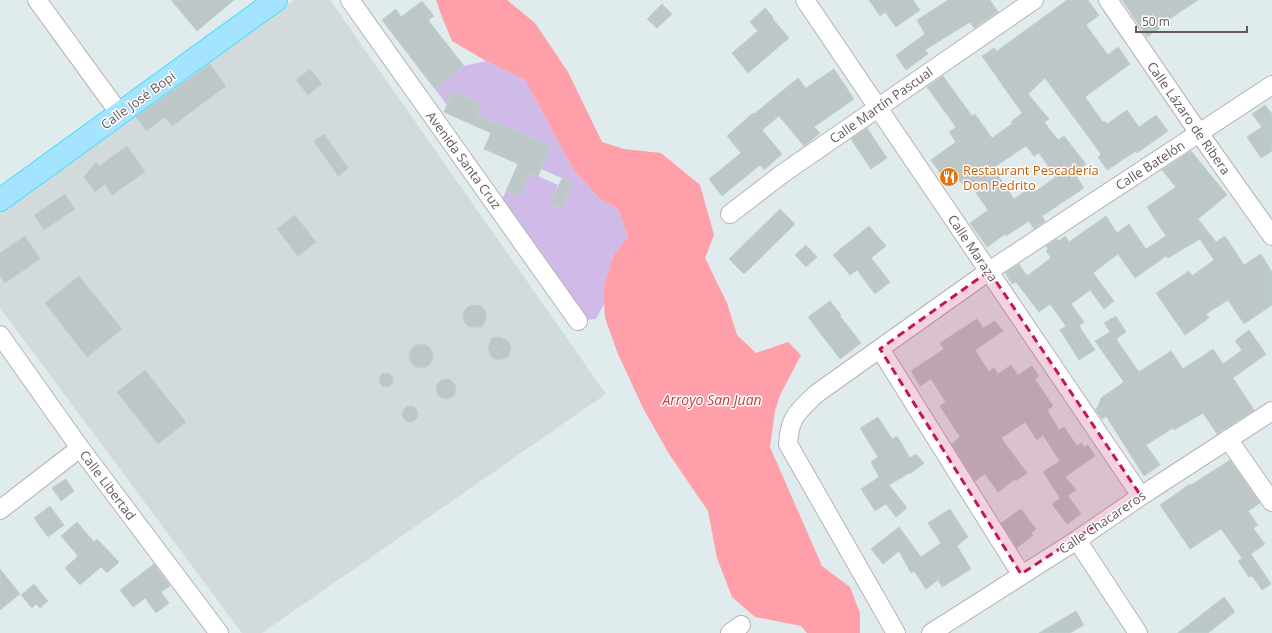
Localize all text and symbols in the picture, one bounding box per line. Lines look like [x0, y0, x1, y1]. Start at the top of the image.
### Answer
scale bar [1136, 8, 1247, 34]
text: 50 m [1142, 13, 1170, 30]
street label: Calle Lázaro de Ribera [1143, 58, 1235, 178]
street label: Calle Martín Pascual [826, 63, 936, 147]
street label: Calle José Bopi [97, 67, 179, 133]
street label: Avenida Santa Cruz [422, 107, 506, 213]
street label: Calle Batelón [1112, 136, 1188, 194]
place label: Restaurant Pescadería Don Pedrito [963, 161, 1099, 194]
restaurant icon: Restaurant Pescadería Don Pedrito [938, 166, 960, 188]
street label: Calle Maraza [944, 211, 1002, 285]
water label: Arroyo San Juan [661, 390, 762, 409]
street label: Calle Libertad [76, 446, 140, 524]
street label: Calle Chacareros [1055, 486, 1149, 558]

